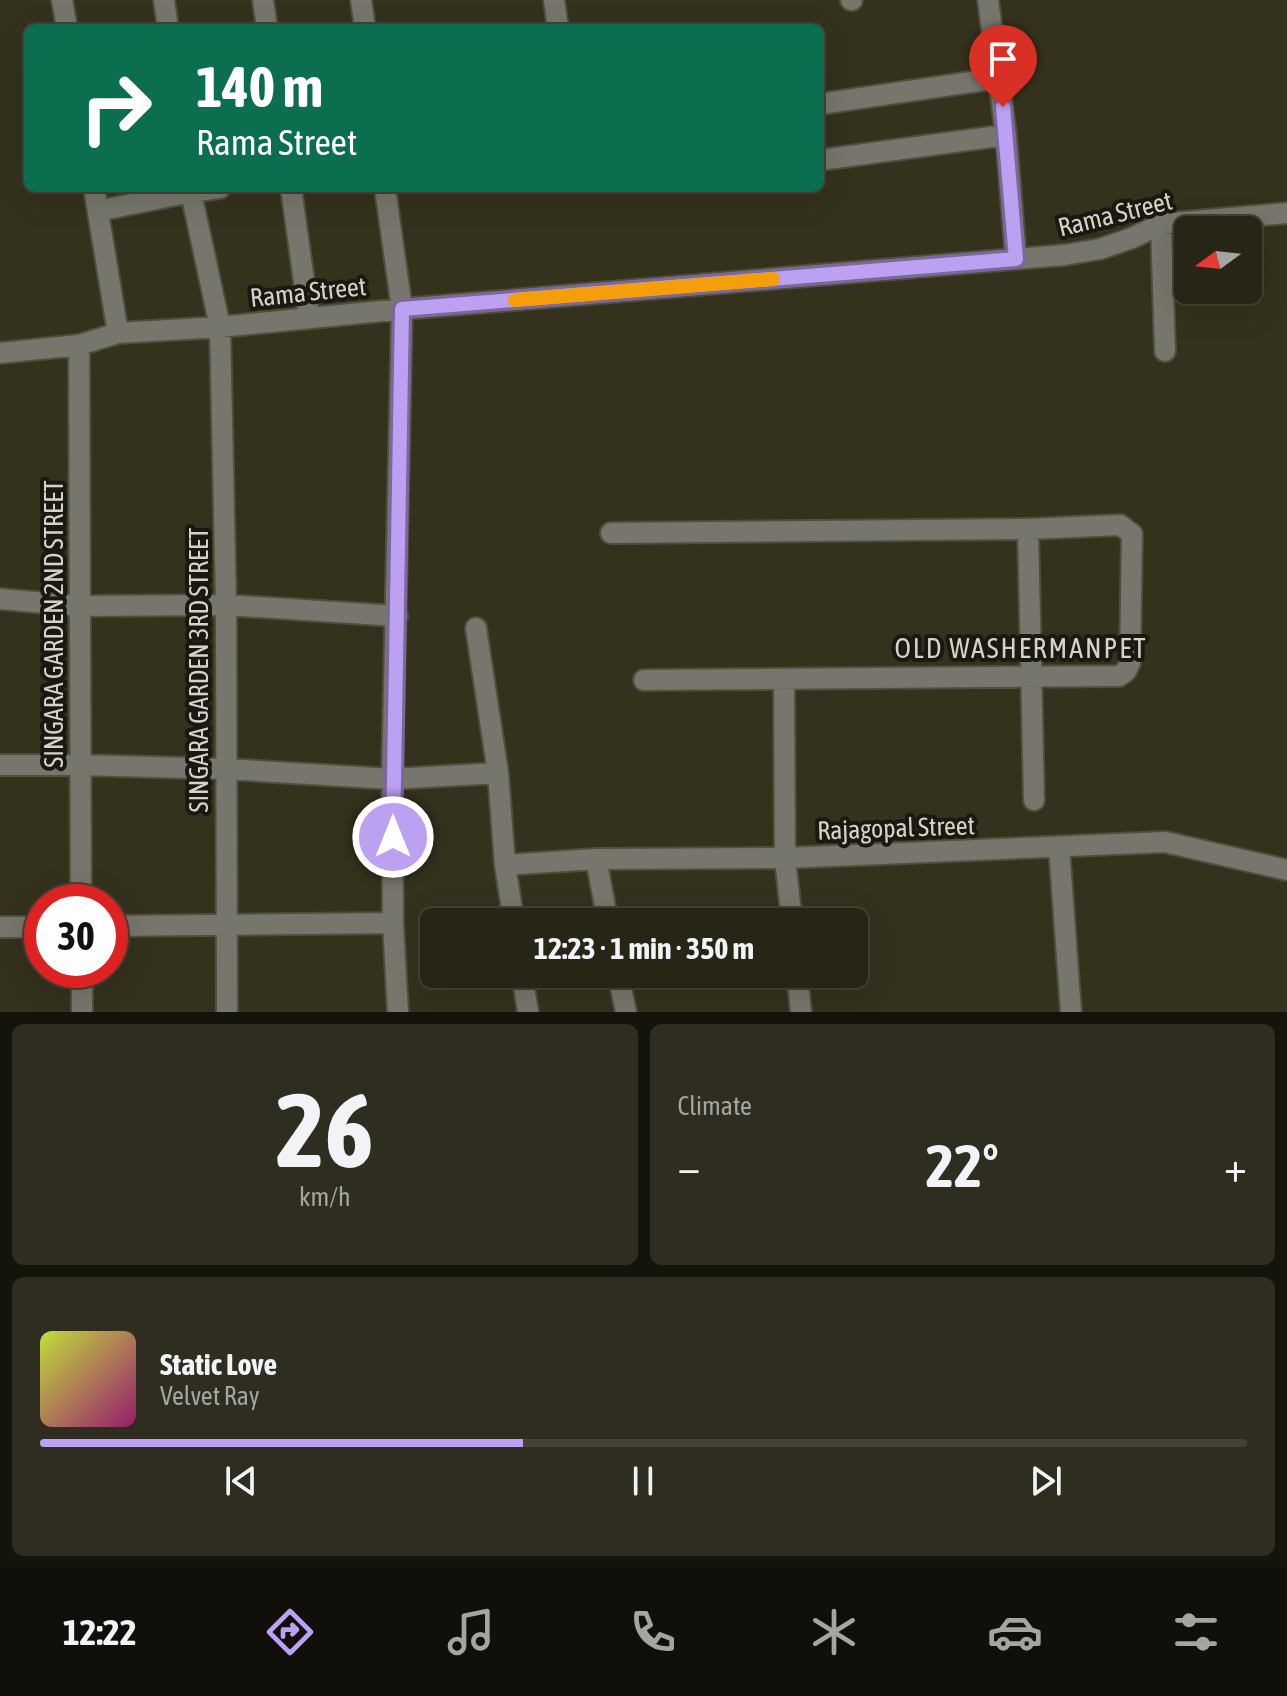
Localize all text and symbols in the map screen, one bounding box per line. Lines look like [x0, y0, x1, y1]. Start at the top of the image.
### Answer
pin [969, 25, 1037, 107]
icon: arrive [981, 37, 1025, 81]
text: 140 m [196, 55, 323, 119]
icon: right [64, 56, 168, 160]
text: Rama Street [196, 121, 357, 163]
street label: Rama Street [1055, 185, 1175, 243]
north arrow [1174, 216, 1262, 304]
map controls [1174, 216, 1262, 304]
street label: Rama Street [248, 271, 368, 313]
street label: SINGARA GARDEN 2ND STREET [39, 480, 69, 768]
street label: SINGARA GARDEN 3RD STREET [184, 527, 214, 813]
district label: OLD WASHERMANPET [894, 632, 1148, 664]
position arrow [351, 795, 435, 879]
street label: Rajagopal Street [817, 810, 975, 846]
speed limit sign: 30 [24, 884, 128, 988]
text: 12:23 · 1 min · 350 m [534, 931, 754, 965]
text: 26 [276, 1070, 374, 1189]
text: Climate [678, 1091, 752, 1121]
text: 22° [926, 1131, 999, 1200]
text: − [678, 1141, 700, 1191]
text: + [1224, 1141, 1247, 1191]
text: km/h [299, 1182, 351, 1212]
text: Static Love [160, 1347, 277, 1381]
text: Velvet Ray [160, 1381, 260, 1411]
icon: previous [219, 1459, 263, 1503]
icon: pause [621, 1459, 665, 1503]
icon: next [1024, 1459, 1068, 1503]
icon: directions [262, 1604, 318, 1660]
icon: music [443, 1604, 499, 1660]
icon: phone [625, 1604, 681, 1660]
icon: climate [806, 1604, 862, 1660]
icon: car [987, 1604, 1043, 1660]
icon: filters [1168, 1604, 1224, 1660]
text: 12:22 [63, 1611, 137, 1653]

